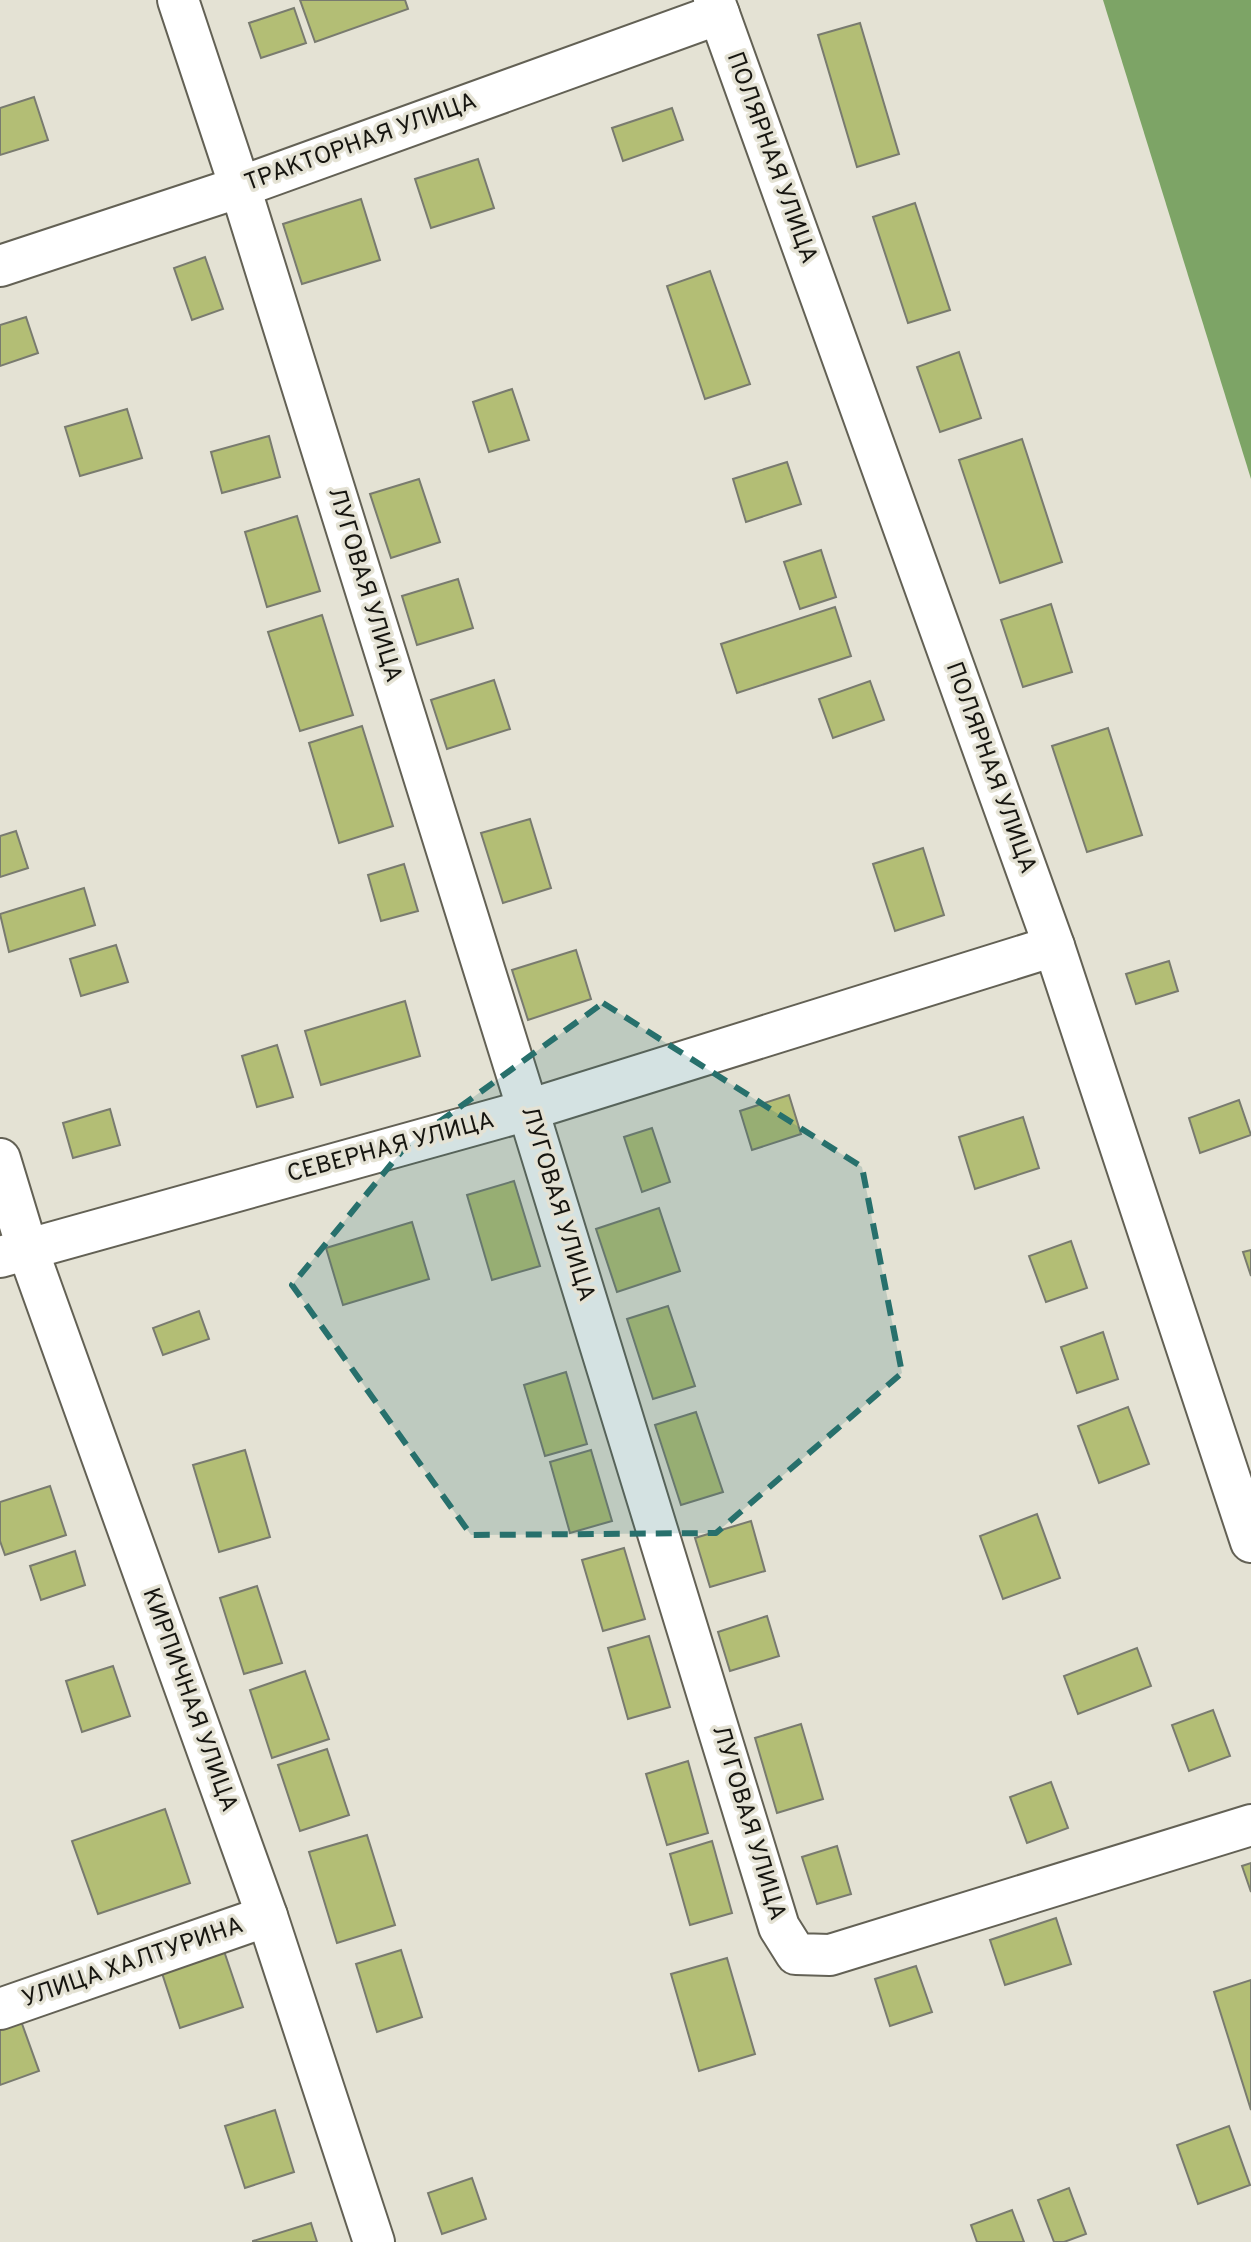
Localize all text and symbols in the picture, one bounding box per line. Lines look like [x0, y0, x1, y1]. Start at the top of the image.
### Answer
street label: ПОЛЯРНАЯ УЛИЦА [719, 48, 823, 268]
street label: ТРАКТОРНАЯ УЛИЦА [241, 87, 481, 199]
street label: ЛУГОВАЯ УЛИЦА [320, 484, 408, 686]
street label: ПОЛЯРНАЯ УЛИЦА [938, 658, 1042, 878]
street label: ЛУГОВАЯ УЛИЦА [513, 1103, 601, 1305]
street label: СЕВЕРНАЯ УЛИЦА [284, 1106, 498, 1190]
street label: КИРПИЧНАЯ УЛИЦА [135, 1584, 243, 1816]
street label: ЛУГОВАЯ УЛИЦА [704, 1722, 792, 1924]
street label: УЛИЦА ХАЛТУРИНА [19, 1911, 247, 2015]

